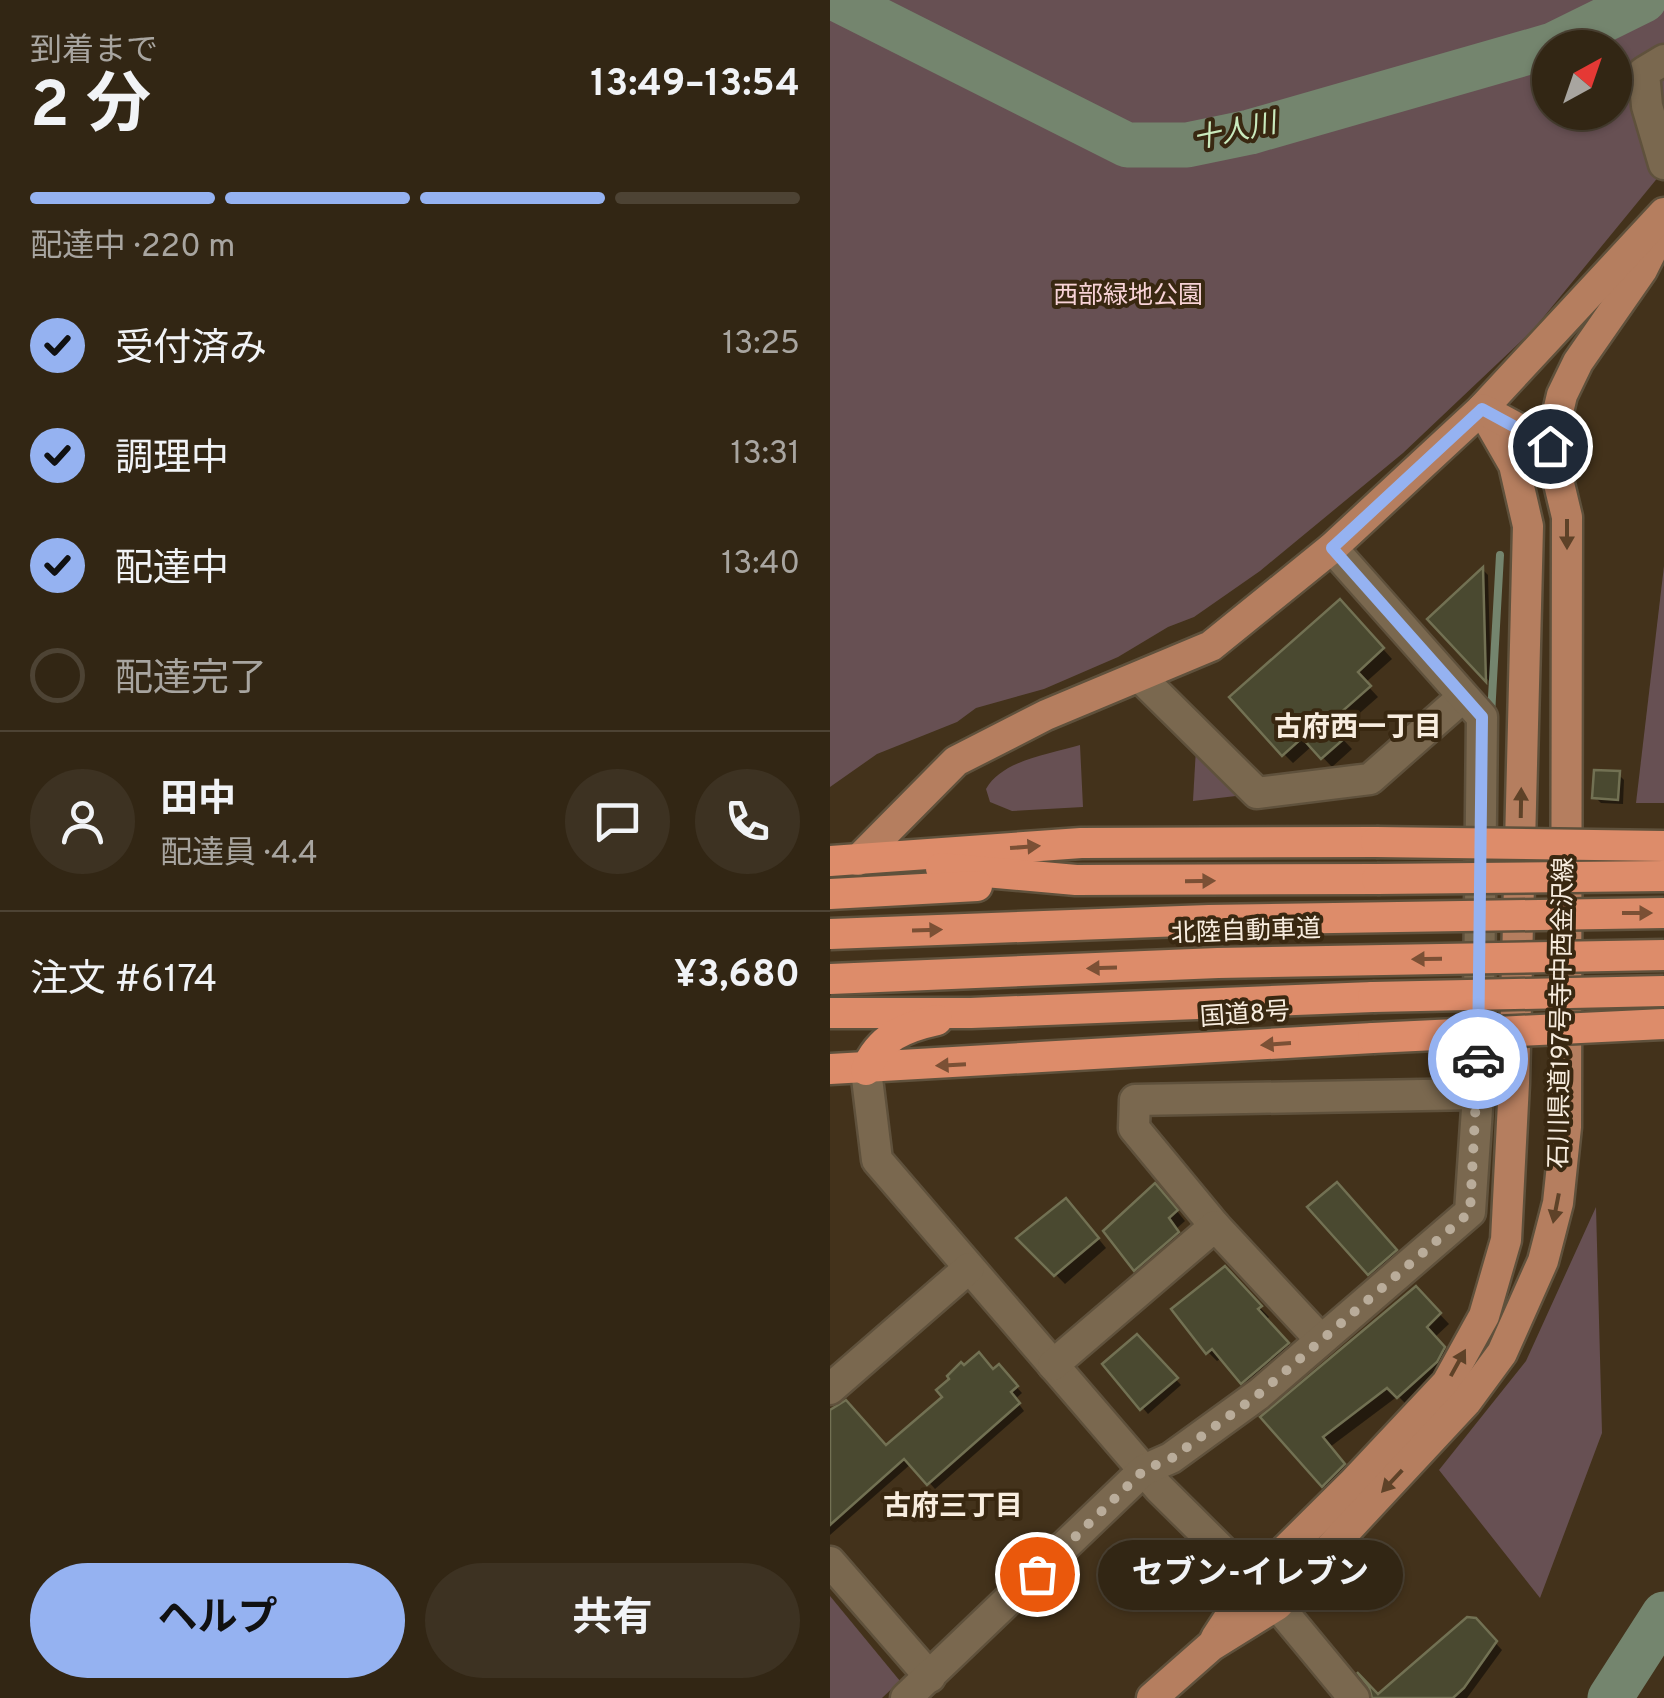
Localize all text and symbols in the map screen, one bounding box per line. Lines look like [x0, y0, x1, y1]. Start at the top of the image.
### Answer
north arrow [1532, 30, 1632, 130]
map controls [1532, 30, 1632, 130]
text: 到着まで [30, 32, 158, 72]
text: 13:49–13:54 [590, 61, 800, 110]
text: 2 分 [30, 68, 151, 150]
water label: 十人川 [1190, 106, 1283, 159]
text: 配達中 · 220 m [30, 228, 235, 268]
park label: 西部緑地公園 [1053, 281, 1203, 313]
icon: check [30, 318, 85, 373]
text: 13:25 [722, 325, 800, 365]
text: 受付済み [115, 326, 267, 375]
pin [1508, 404, 1593, 489]
icon: home [1523, 419, 1578, 474]
icon: check [30, 428, 85, 483]
text: 13:31 [730, 435, 800, 475]
text: 調理中 [115, 436, 229, 485]
one-way arrow [1559, 518, 1575, 550]
icon: check [30, 538, 85, 593]
text: 13:40 [721, 545, 800, 585]
text: 配達中 [115, 546, 229, 595]
text: 配達完了 [115, 656, 267, 705]
district label: 古府西一丁目 [1274, 711, 1442, 747]
button: person [30, 769, 135, 874]
button: chat [565, 769, 670, 874]
button: phone [695, 769, 800, 874]
text: 田中 [160, 777, 236, 826]
one-way arrow [1513, 786, 1529, 818]
text: 配達員 · 4.4 [160, 835, 318, 875]
one-way arrow [1010, 839, 1042, 855]
street label: 石川県道197号寺中西金沢線 [1544, 857, 1582, 1169]
one-way arrow [1184, 873, 1216, 889]
one-way arrow [1622, 905, 1654, 921]
street label: 北陸自動車道 [1170, 914, 1322, 952]
one-way arrow [912, 922, 944, 938]
one-way arrow [1410, 951, 1442, 967]
text: ¥3,680 [674, 952, 800, 1001]
text: 注文 #6174 [30, 957, 217, 1006]
one-way arrow [1085, 960, 1117, 976]
street label: 国道8号 [1199, 997, 1291, 1035]
courier [1428, 1009, 1528, 1109]
icon: car [1451, 1032, 1506, 1087]
one-way arrow [1259, 1036, 1291, 1052]
one-way arrow [935, 1057, 967, 1073]
one-way arrow [1547, 1193, 1563, 1224]
one-way arrow [1450, 1348, 1467, 1377]
one-way arrow [1381, 1469, 1404, 1493]
district label: 古府三丁目 [883, 1490, 1023, 1526]
pin [995, 1532, 1080, 1617]
callout: セブン-イレブン [1097, 1539, 1402, 1609]
icon: bag [1010, 1547, 1065, 1602]
text: セブン-イレブン [1132, 1555, 1369, 1595]
button: ヘルプ [30, 1563, 405, 1678]
button: 共有 [425, 1563, 800, 1678]

